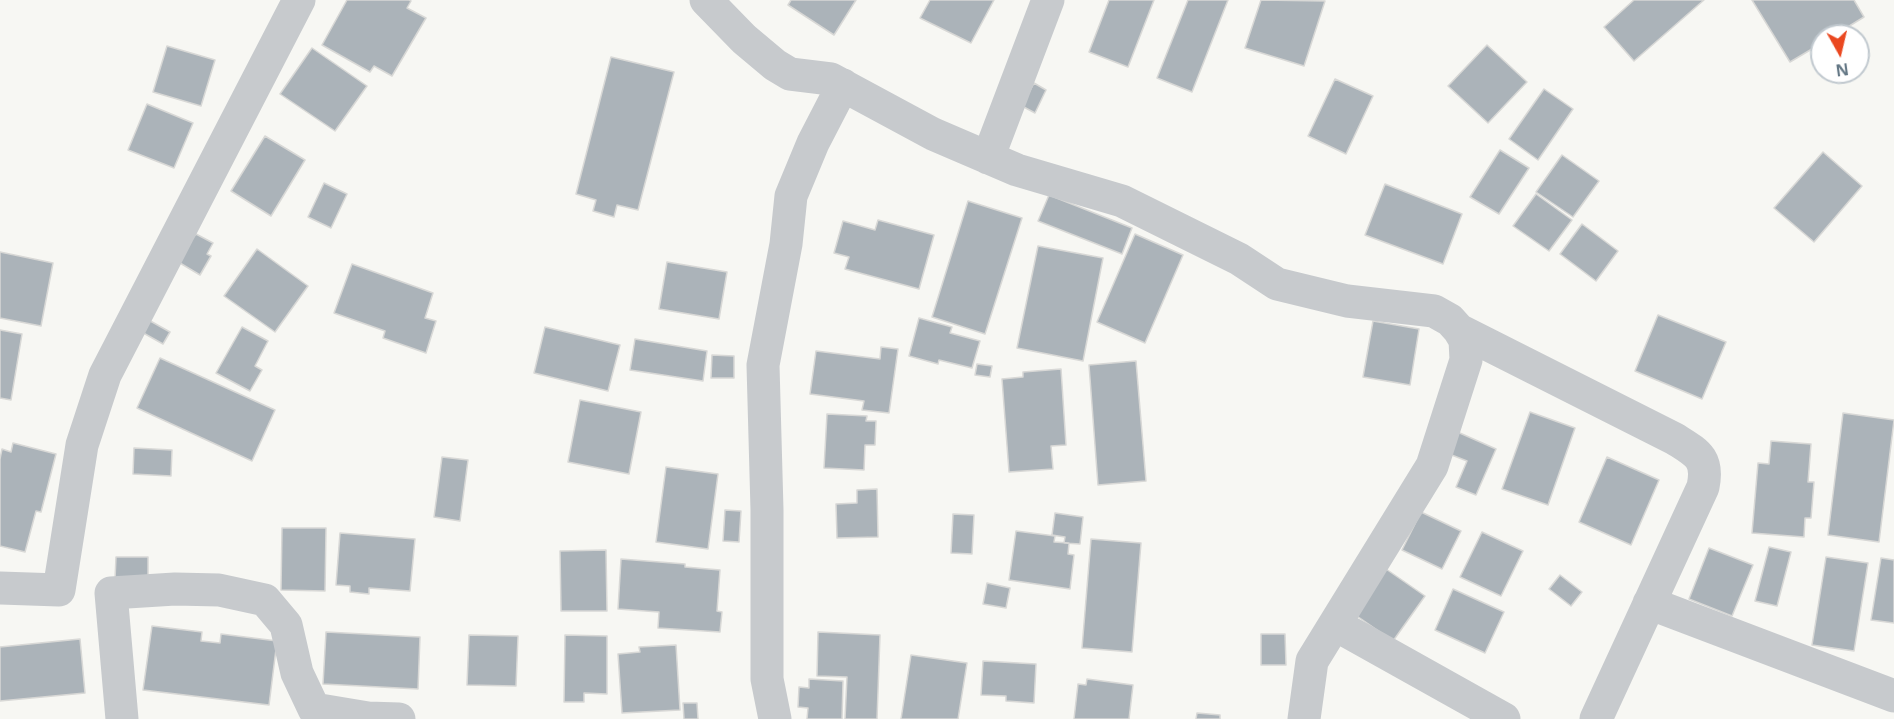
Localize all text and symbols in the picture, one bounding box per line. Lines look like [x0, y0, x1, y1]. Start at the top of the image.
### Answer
north arrow [1810, 24, 1870, 84]
text: N [1834, 58, 1850, 82]

